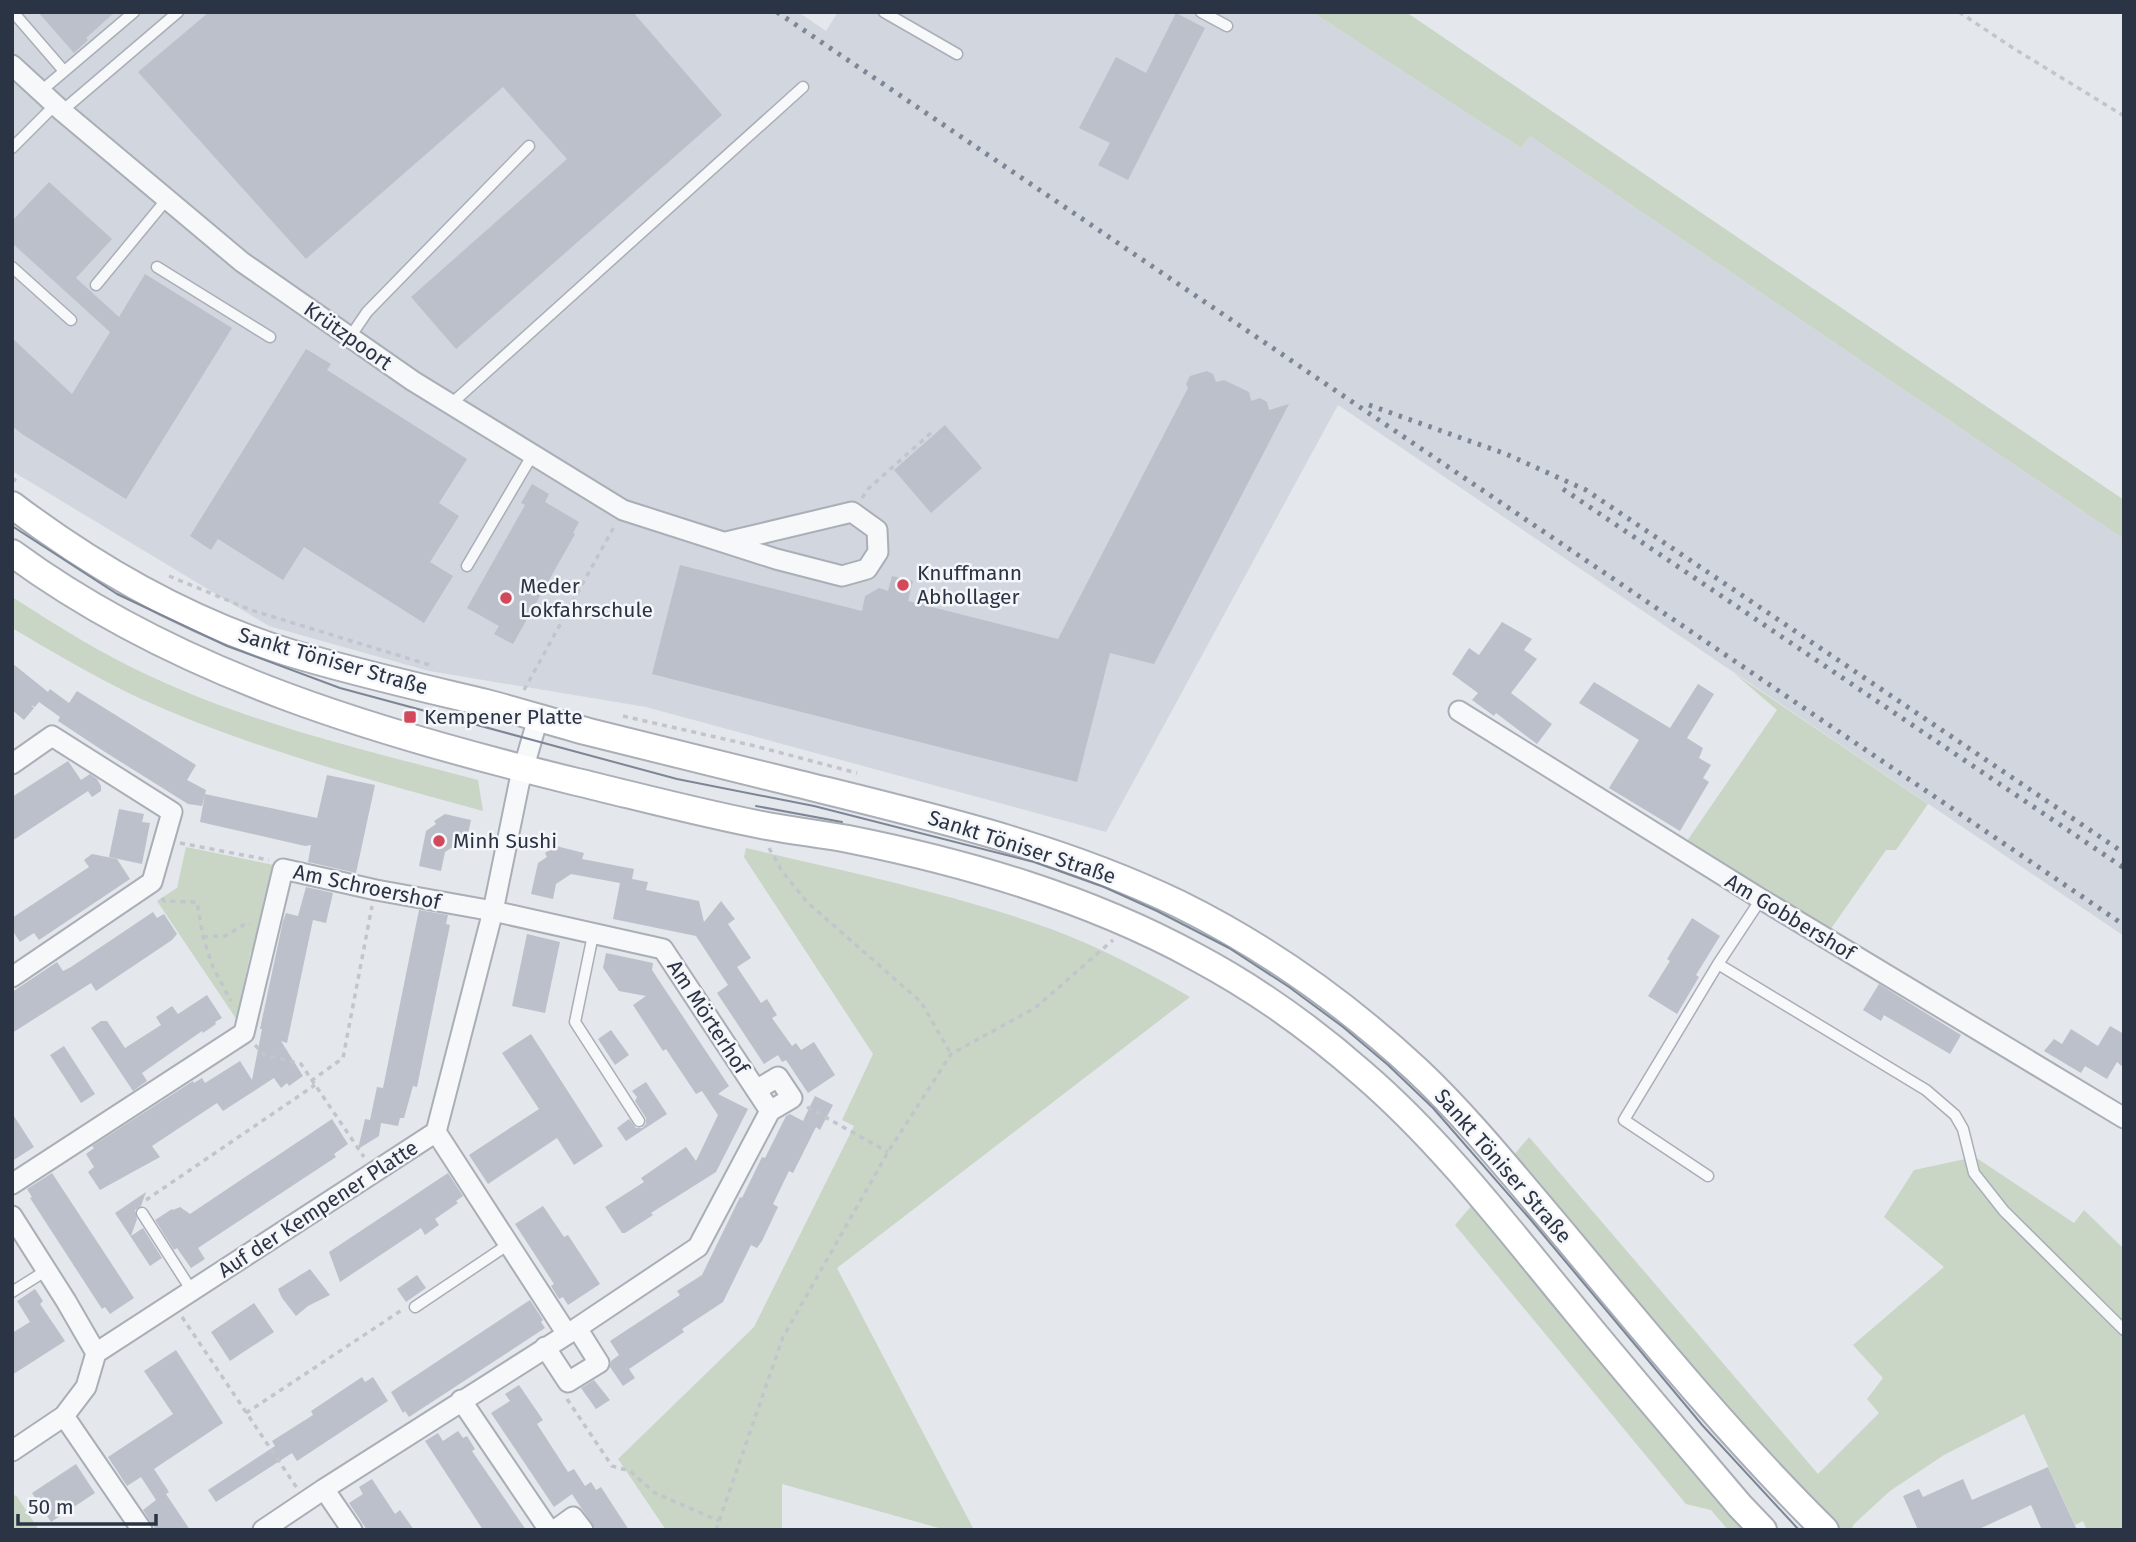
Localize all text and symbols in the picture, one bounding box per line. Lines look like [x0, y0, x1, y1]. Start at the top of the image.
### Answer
street label: Krützpoort [299, 296, 398, 376]
place label: Knuffmann Abhollager [917, 560, 1022, 610]
place label: Meder Lokfahrschule [520, 573, 653, 623]
marker: Knuffmann Abhollager [895, 577, 911, 593]
marker: Meder Lokfahrschule [498, 590, 514, 606]
street label: Sankt Töniser Straße [235, 622, 431, 700]
place label: Kempener Platte [424, 704, 583, 730]
marker: Kempener Platte [402, 709, 418, 725]
street label: Sankt Töniser Straße [925, 804, 1119, 890]
place label: Minh Sushi [453, 828, 557, 854]
marker: Minh Sushi [431, 833, 447, 849]
street label: Am Schroershof [291, 859, 445, 916]
street label: Am Gobbershof [1720, 868, 1861, 967]
street label: Am Mörterhof [661, 955, 756, 1081]
street label: Sankt Töniser Straße [1429, 1084, 1577, 1248]
street label: Auf der Kempener Platte [213, 1135, 423, 1283]
scale bar [18, 1482, 156, 1526]
text: 50 m [28, 1494, 74, 1520]

